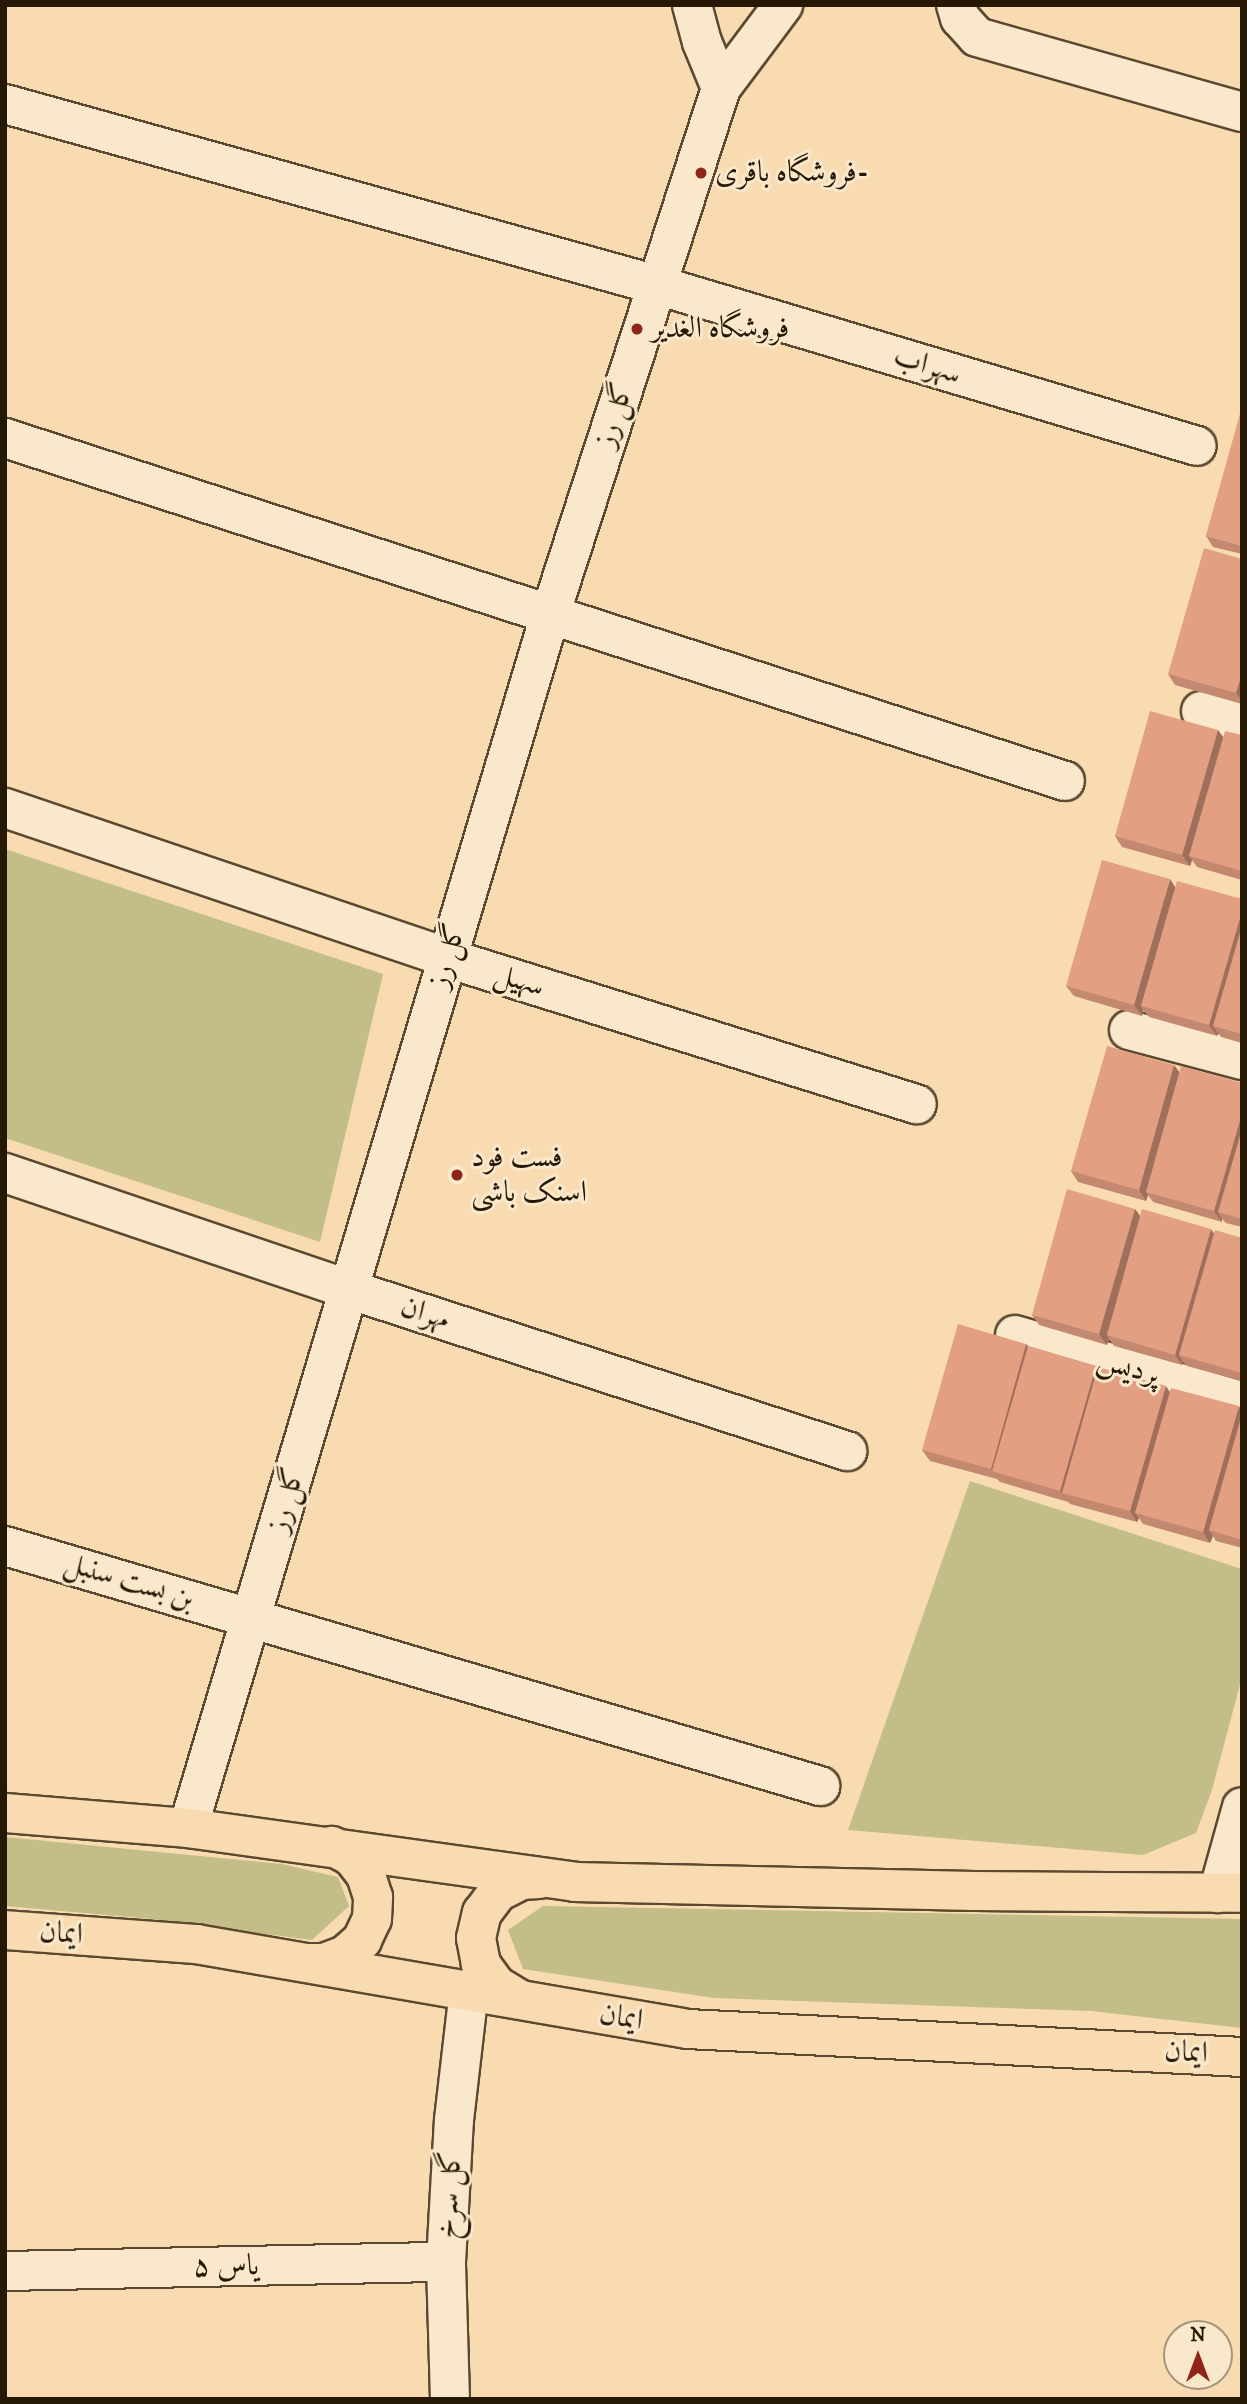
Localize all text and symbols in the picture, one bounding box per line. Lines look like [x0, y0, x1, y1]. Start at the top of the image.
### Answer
place label: فروشگاه باقری- [715, 155, 869, 191]
marker: فروشگاه باقری- [693, 165, 709, 181]
place label: فروشگاه الغدیر [651, 311, 789, 347]
marker: فروشگاه الغدیر [629, 321, 645, 337]
street label: سهراب [889, 339, 965, 393]
street label: گل رز [588, 378, 642, 452]
street label: گل رز [421, 919, 475, 993]
street label: سهیل [489, 956, 549, 1006]
place label: فست فود اسنک باشی [471, 1140, 587, 1210]
marker: فست فود اسنک باشی [449, 1167, 465, 1183]
street label: مهران [396, 1289, 454, 1339]
street label: پردیس [1093, 1342, 1163, 1394]
street label: گل رز [261, 1463, 313, 1537]
street label: بن بست سنبل [60, 1545, 198, 1619]
street label: ایمان [38, 1915, 84, 1953]
street label: ایمان [596, 1996, 646, 2040]
street label: ایمان [1163, 2034, 1209, 2072]
street label: گل سرخ [430, 2150, 470, 2240]
street label: یاس ۵ [193, 2248, 259, 2286]
north arrow [1163, 2320, 1233, 2390]
text: N [1190, 2324, 1206, 2347]

